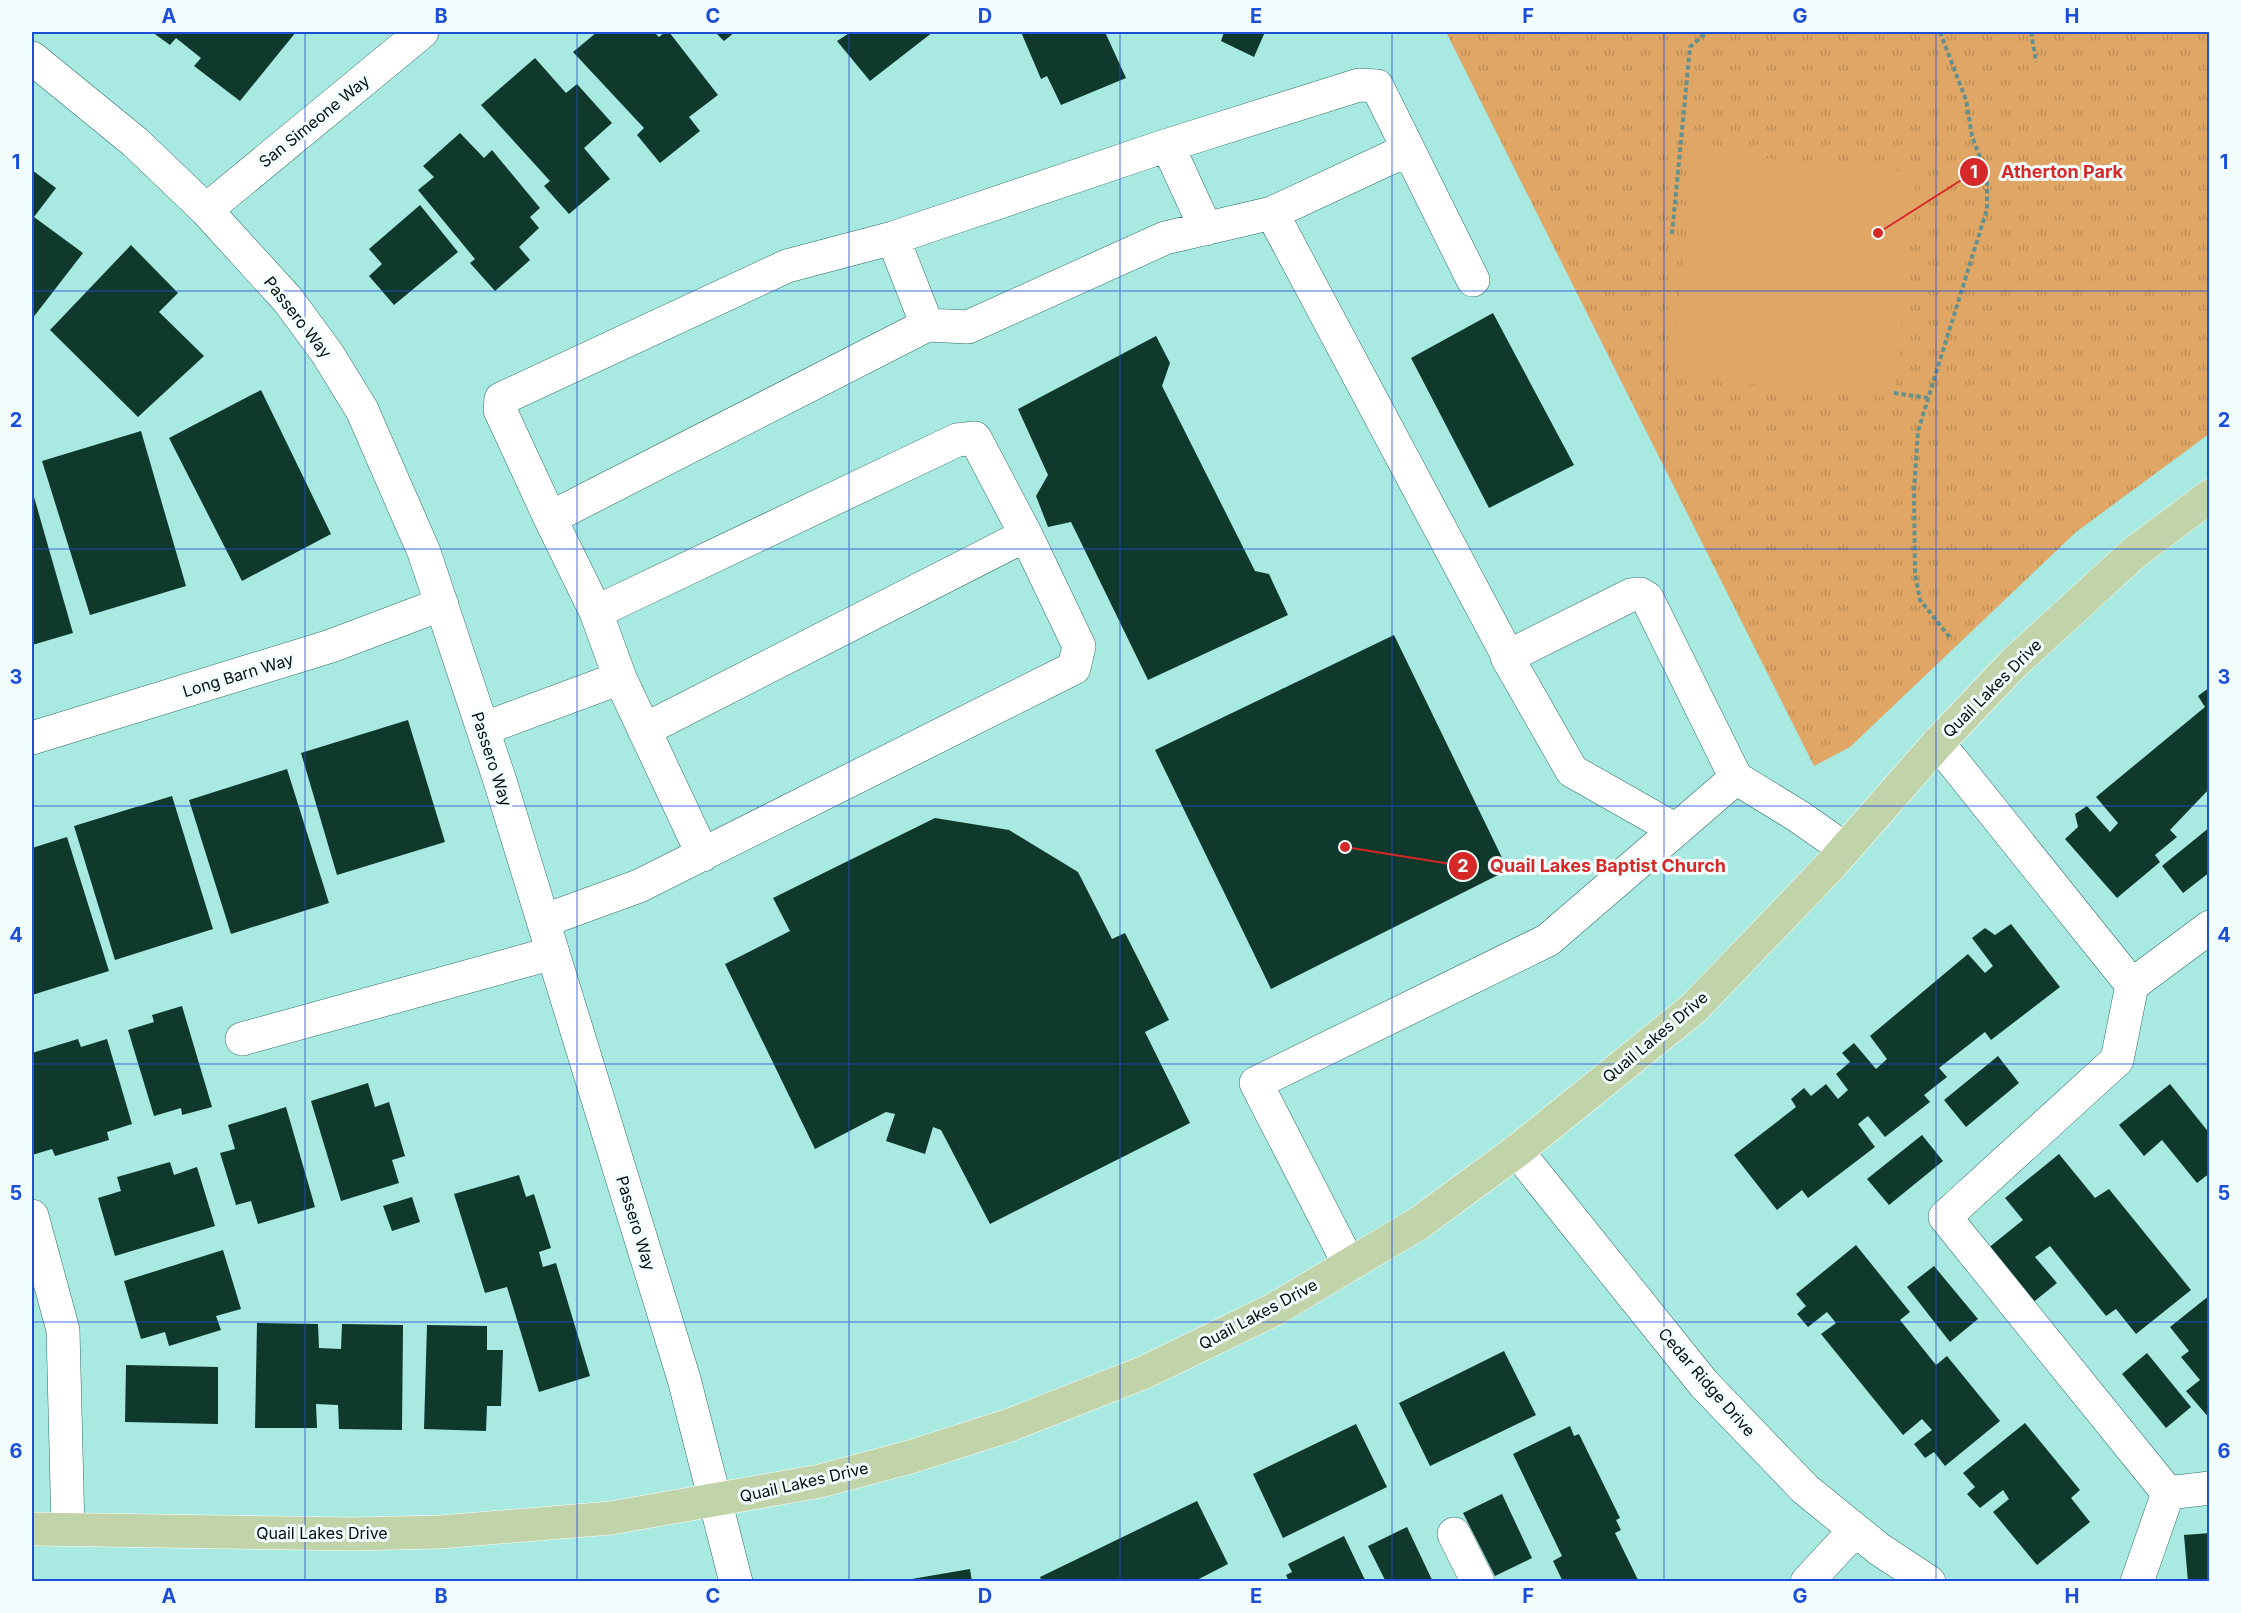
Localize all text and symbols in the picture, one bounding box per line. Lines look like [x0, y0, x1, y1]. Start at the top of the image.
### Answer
text: A [162, 4, 177, 28]
text: B [434, 4, 448, 28]
text: C [706, 4, 720, 28]
text: D [978, 4, 992, 28]
text: E [1250, 4, 1262, 28]
text: F [1522, 4, 1534, 28]
text: G [1792, 4, 1808, 28]
text: H [2065, 4, 2079, 28]
street label: San Simeone Way [255, 70, 373, 172]
text: 1 [12, 150, 20, 174]
text: 1 [2220, 150, 2228, 174]
callout: Atherton Park [1959, 154, 2135, 190]
text: 1 [1970, 161, 1978, 182]
text: Atherton Park [2001, 161, 2124, 182]
street label: Passero Way [260, 272, 336, 362]
text: 2 [10, 408, 22, 432]
text: 2 [2218, 408, 2230, 432]
street label: Quail Lakes Drive [1938, 634, 2046, 742]
street label: Long Barn Way [180, 649, 296, 701]
text: 3 [10, 665, 22, 689]
text: 3 [2218, 665, 2230, 689]
street label: Passero Way [467, 709, 517, 809]
callout: Quail Lakes Baptist Church [1448, 848, 1738, 884]
text: 2 [1457, 855, 1469, 876]
text: Quail Lakes Baptist Church [1490, 855, 1726, 876]
text: 4 [9, 923, 23, 947]
text: 4 [2217, 923, 2231, 947]
street label: Quail Lakes Drive [1598, 987, 1712, 1087]
street label: Passero Way [612, 1173, 660, 1273]
text: 5 [10, 1181, 22, 1205]
text: 5 [2218, 1181, 2230, 1205]
street label: Quail Lakes Drive [1195, 1274, 1321, 1354]
street label: Cedar Ridge Drive [1654, 1324, 1760, 1440]
text: 6 [10, 1439, 23, 1463]
text: 6 [2218, 1439, 2231, 1463]
street label: Quail Lakes Drive [738, 1457, 870, 1507]
street label: Quail Lakes Drive [256, 1523, 388, 1543]
text: A [162, 1584, 177, 1608]
text: B [434, 1584, 448, 1608]
text: C [706, 1584, 720, 1608]
text: D [978, 1584, 992, 1608]
text: E [1250, 1584, 1262, 1608]
text: F [1522, 1584, 1534, 1608]
text: G [1792, 1584, 1808, 1608]
text: H [2065, 1584, 2079, 1608]

